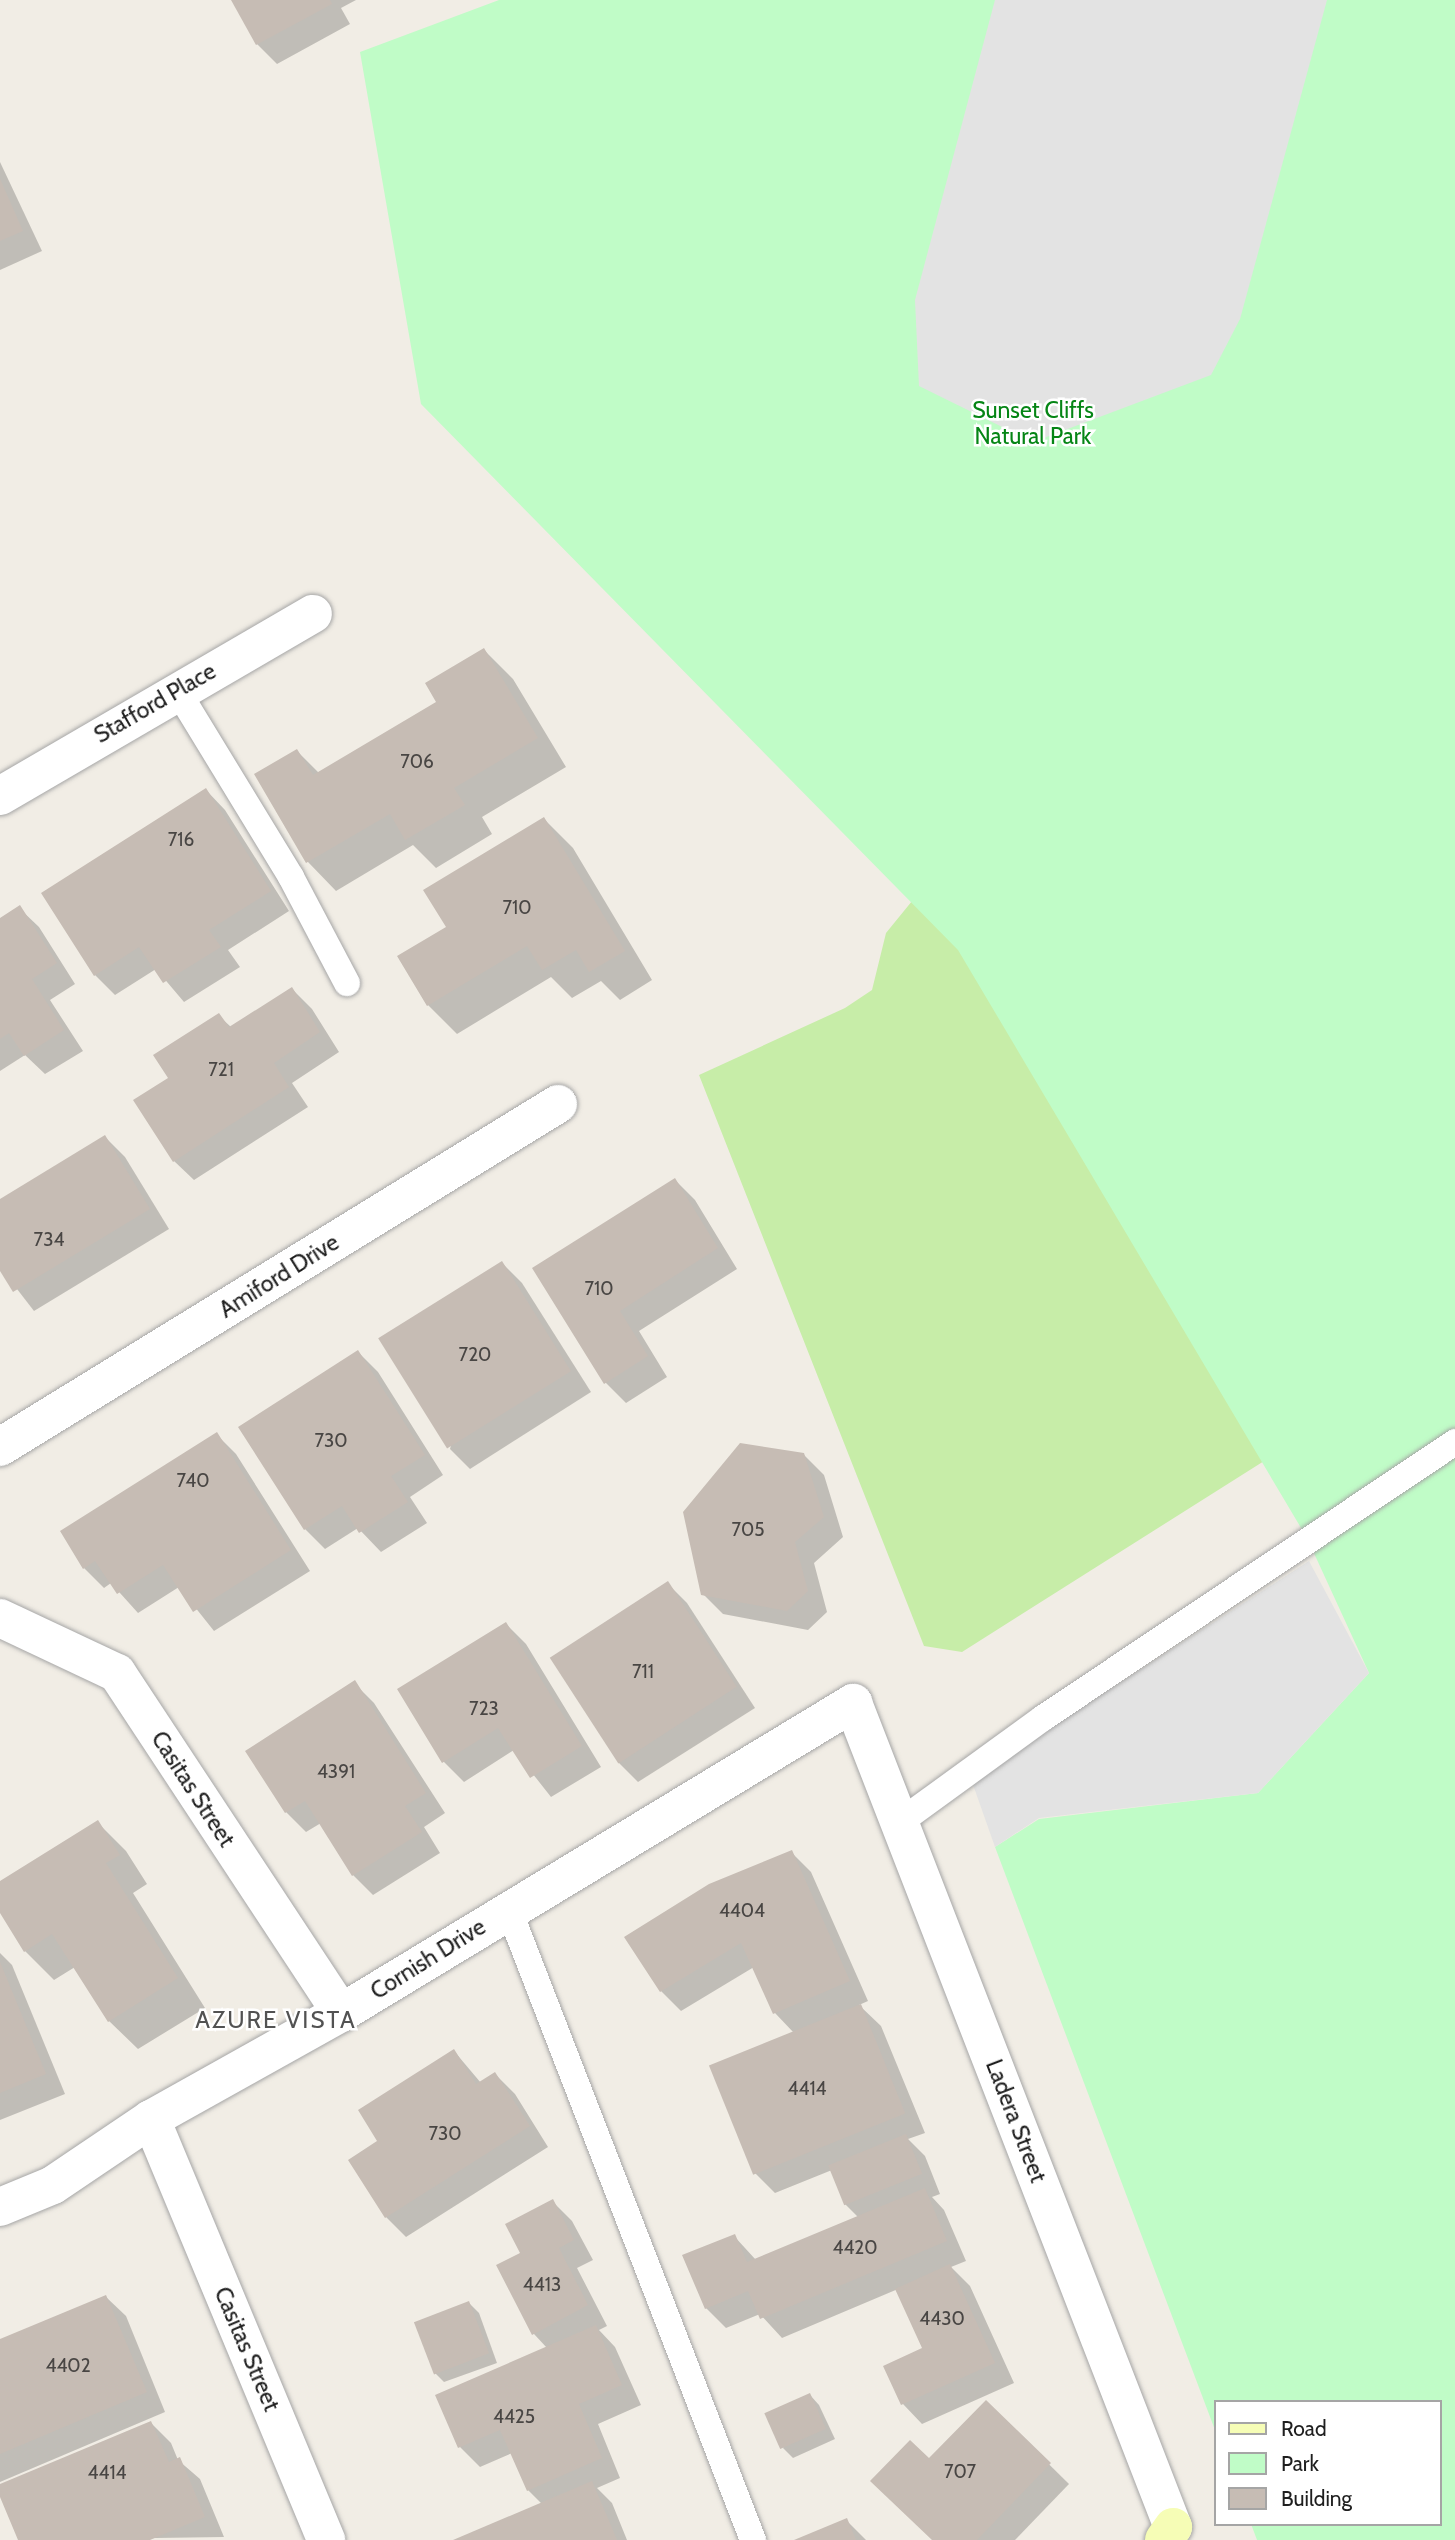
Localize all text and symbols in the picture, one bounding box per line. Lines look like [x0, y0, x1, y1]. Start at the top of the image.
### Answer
park label: Sunset Cliffs Natural Park [972, 396, 1094, 450]
street label: Stafford Place [89, 657, 221, 749]
house number: 706 [400, 751, 434, 773]
house number: 716 [168, 829, 194, 851]
house number: 710 [502, 897, 532, 919]
house number: 721 [208, 1059, 234, 1081]
street label: Amiford Drive [214, 1228, 344, 1324]
house number: 734 [34, 1229, 64, 1251]
house number: 710 [584, 1278, 614, 1300]
house number: 720 [459, 1344, 491, 1366]
house number: 730 [314, 1430, 348, 1452]
house number: 740 [176, 1470, 210, 1492]
house number: 705 [732, 1519, 764, 1541]
house number: 711 [632, 1661, 654, 1683]
house number: 723 [469, 1698, 499, 1720]
street label: Casitas Street [145, 1726, 241, 1852]
house number: 4391 [317, 1761, 355, 1783]
house number: 4404 [719, 1900, 765, 1922]
street label: Cornish Drive [365, 1913, 491, 2005]
district label: AZURE VISTA [197, 2006, 355, 2034]
street label: Ladera Street [980, 2056, 1052, 2186]
house number: 4414 [787, 2078, 827, 2100]
house number: 730 [428, 2123, 462, 2145]
house number: 4420 [832, 2237, 878, 2259]
house number: 4413 [523, 2274, 561, 2296]
street label: Casitas Street [208, 2283, 286, 2415]
house number: 4430 [919, 2308, 965, 2330]
house number: 4402 [45, 2355, 91, 2377]
legend [1214, 2400, 1441, 2526]
house number: 4425 [493, 2406, 535, 2428]
text: Road [1281, 2416, 1327, 2441]
text: Park [1281, 2451, 1319, 2476]
house number: 707 [944, 2461, 976, 2483]
house number: 4414 [87, 2462, 127, 2484]
text: Building [1281, 2486, 1352, 2511]

